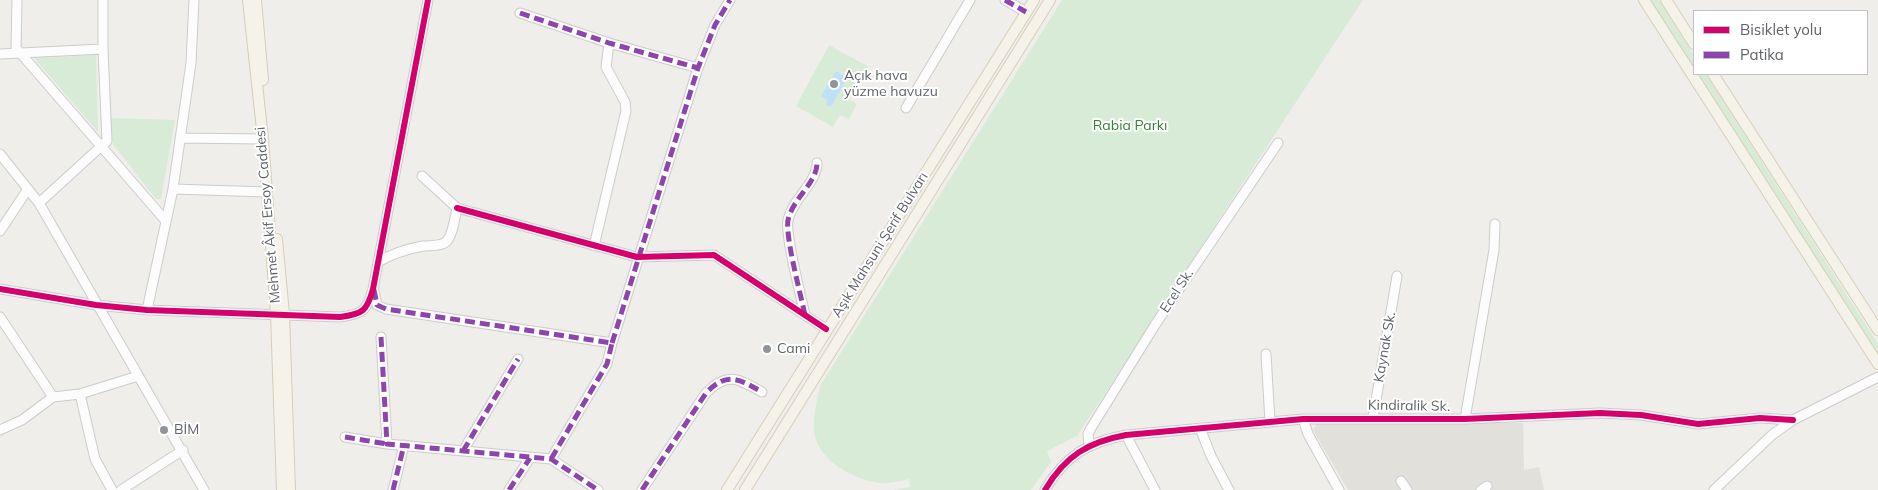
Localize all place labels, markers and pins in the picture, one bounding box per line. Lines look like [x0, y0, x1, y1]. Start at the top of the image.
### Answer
place label: Açık hava yüzme havuzu [844, 68, 938, 100]
marker: Açık hava yüzme havuzu [828, 78, 840, 90]
place label: Cami [777, 341, 810, 357]
marker: Cami [761, 343, 773, 355]
place label: BİM [174, 422, 199, 438]
marker: BİM [158, 424, 170, 436]

